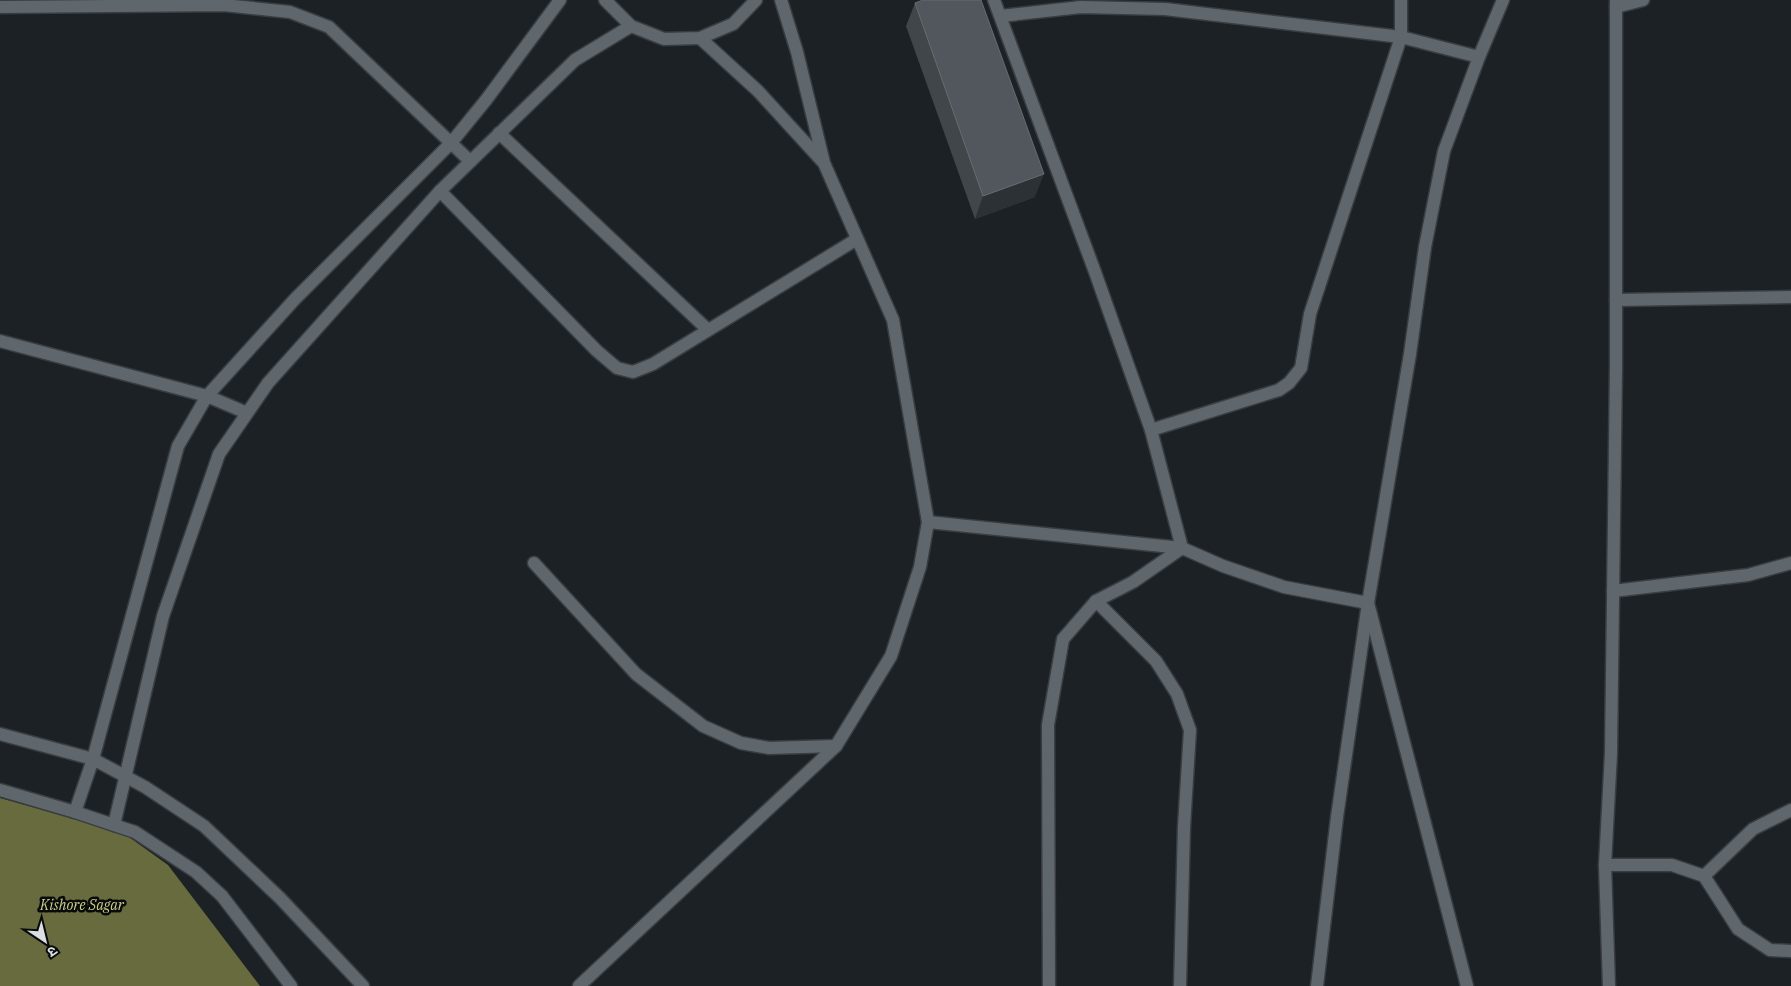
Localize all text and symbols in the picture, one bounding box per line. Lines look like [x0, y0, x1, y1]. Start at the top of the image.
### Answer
water label: Kishore Sagar [39, 896, 125, 914]
north arrow [20, 916, 70, 966]
text: उ [43, 942, 61, 962]

